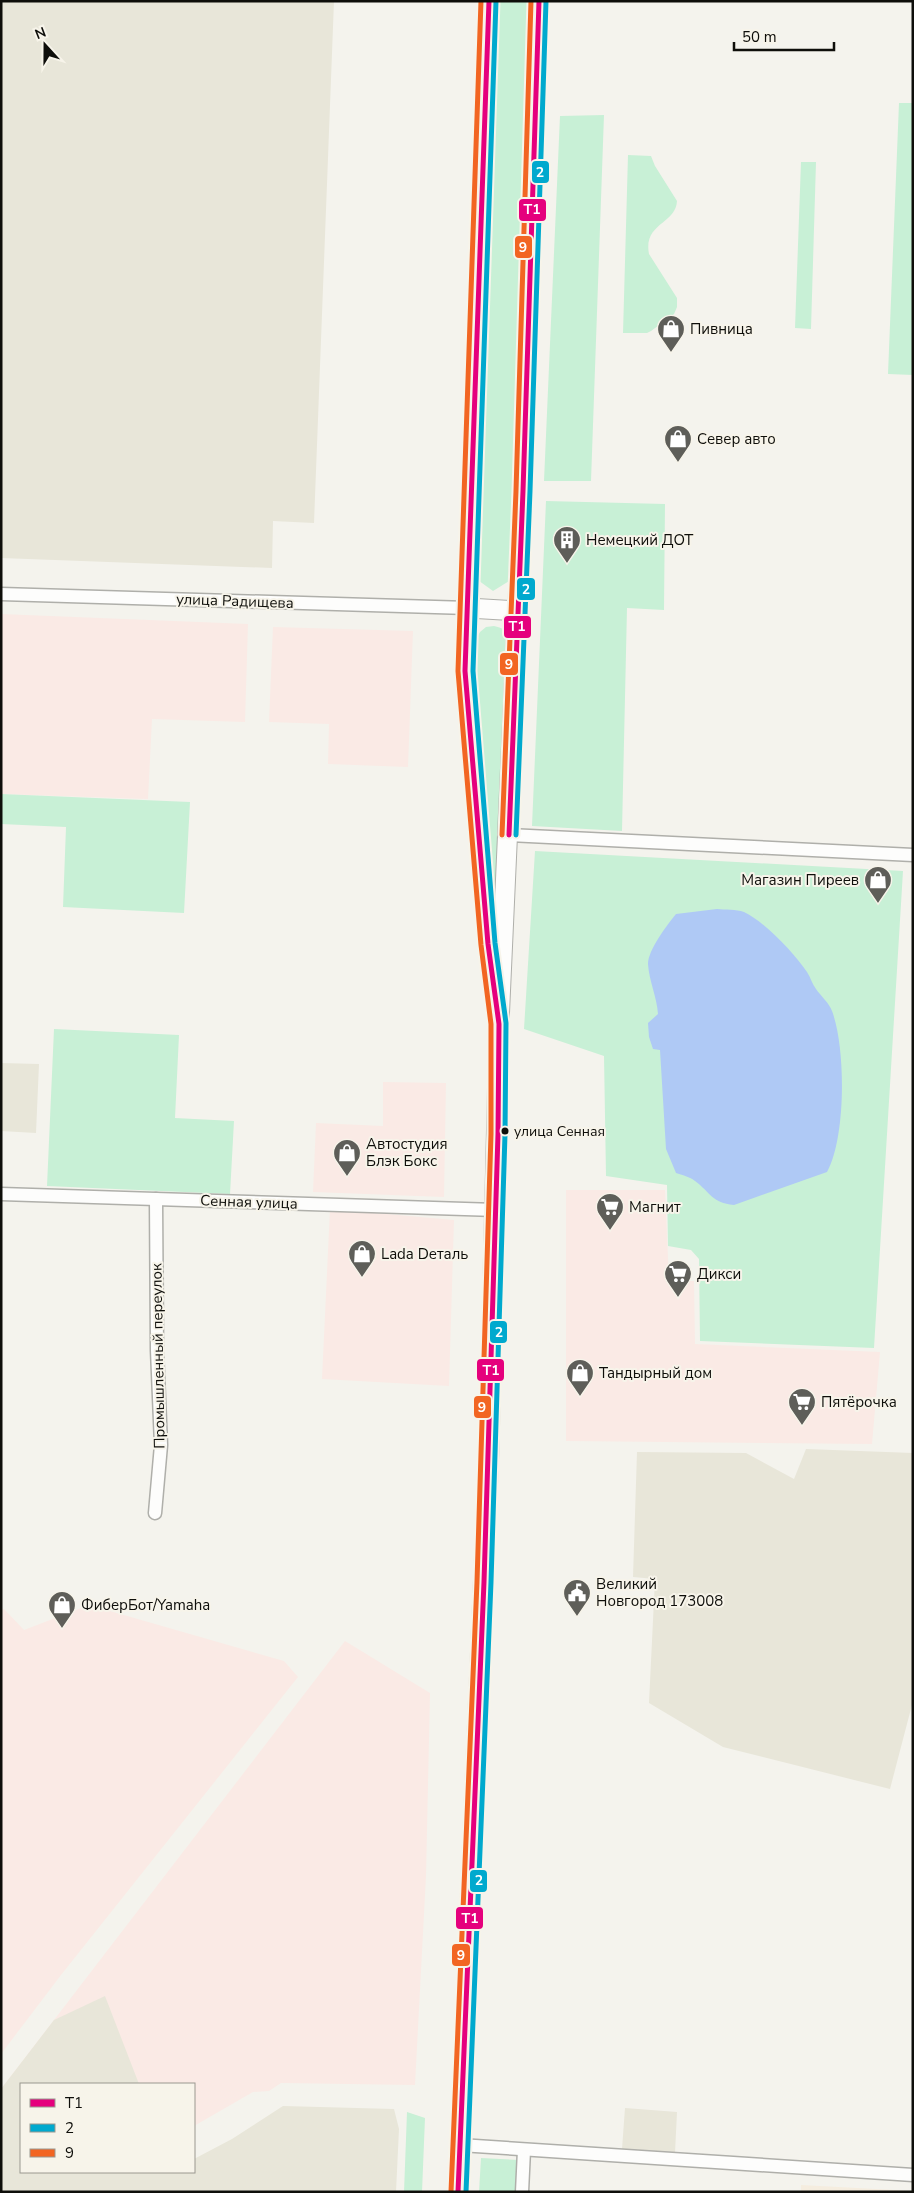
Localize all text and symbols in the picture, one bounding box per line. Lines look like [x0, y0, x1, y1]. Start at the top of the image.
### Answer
north arrow [20, 20, 70, 70]
scale bar [734, 20, 834, 52]
text: N [32, 23, 49, 44]
text: 50 m [742, 27, 777, 47]
line badge: 2 [531, 160, 550, 184]
text: 2 [536, 163, 544, 182]
line badge: Т1 [518, 198, 547, 222]
text: Т1 [523, 200, 541, 219]
line badge: 9 [514, 235, 533, 259]
text: 9 [519, 238, 527, 257]
shop icon: Пивница [656, 314, 686, 353]
place label: Пивница [690, 319, 753, 339]
shop icon: Север авто [663, 424, 693, 463]
place label: Север авто [697, 429, 776, 449]
building icon: Немецкий ДОТ [552, 525, 582, 564]
place label: Немецкий ДОТ [586, 530, 693, 550]
line badge: 2 [516, 577, 536, 601]
text: 2 [522, 580, 530, 599]
street label: улица Радищева [176, 589, 294, 613]
line badge: Т1 [503, 615, 532, 639]
text: Т1 [508, 617, 526, 636]
line badge: 9 [499, 652, 519, 676]
text: 9 [505, 655, 513, 674]
shop icon: Магазин Пиреев [863, 865, 893, 904]
place label: Магазин Пиреев [741, 870, 859, 890]
place label: улица Сенная [514, 1122, 605, 1141]
marker: улица Сенная [500, 1126, 510, 1136]
place label: Автостудия Блэк Бокс [366, 1134, 448, 1171]
shop icon: Автостудия Блэк Бокс [332, 1138, 362, 1177]
street label: Сенная улица [200, 1190, 298, 1214]
supermarket icon: Магнит [595, 1192, 625, 1231]
place label: Магнит [629, 1197, 681, 1217]
shop icon: Lada Dеталь [347, 1239, 377, 1278]
place label: Lada Dеталь [381, 1244, 468, 1264]
supermarket icon: Дикси [663, 1259, 693, 1298]
street label: Промышленный переулок [146, 1263, 170, 1449]
place label: Дикси [697, 1264, 741, 1284]
line badge: 2 [489, 1320, 508, 1344]
text: 2 [495, 1323, 503, 1342]
line badge: Т1 [476, 1358, 505, 1382]
shop icon: Тандырный дом [565, 1358, 595, 1397]
text: Т1 [482, 1361, 500, 1380]
place label: Тандырный дом [599, 1363, 712, 1383]
supermarket icon: Пятёрочка [787, 1387, 817, 1426]
place label: Пятёрочка [821, 1392, 897, 1412]
line badge: 9 [473, 1395, 492, 1419]
text: 9 [478, 1398, 486, 1417]
place label: Великий Новгород 173008 [596, 1574, 723, 1611]
public building icon: Великий Новгород 173008 [562, 1578, 592, 1617]
shop icon: ФиберБот/Yamaha [47, 1590, 77, 1629]
place label: ФиберБот/Yamaha [81, 1595, 210, 1615]
line badge: 2 [469, 1869, 488, 1893]
text: 2 [475, 1871, 483, 1890]
line badge: Т1 [455, 1906, 484, 1930]
text: Т1 [461, 1909, 479, 1928]
line badge: 9 [451, 1943, 471, 1967]
text: 9 [457, 1946, 465, 1965]
legend [20, 2083, 195, 2173]
text: Т1 [65, 2093, 83, 2113]
text: 2 [65, 2118, 74, 2138]
text: 9 [65, 2143, 74, 2163]

